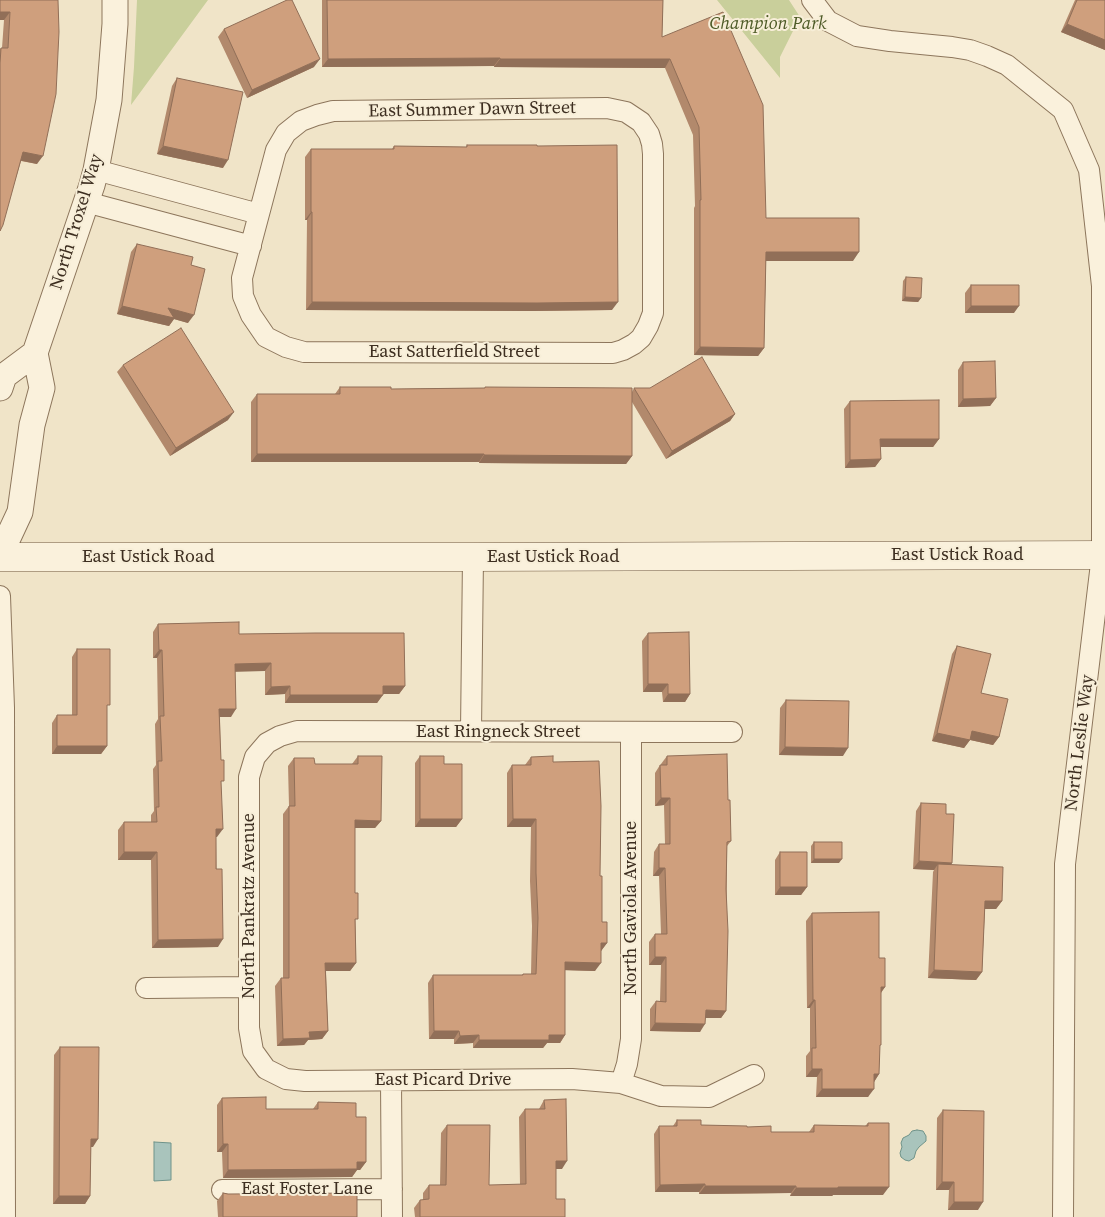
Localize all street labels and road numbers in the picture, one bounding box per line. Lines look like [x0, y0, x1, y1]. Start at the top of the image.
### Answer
street label: East Summer Dawn Street [368, 97, 576, 123]
street label: North Troxel Way [46, 151, 108, 293]
street label: East Satterfield Street [368, 341, 540, 363]
street label: East Ustick Road [891, 544, 1023, 566]
street label: East Ustick Road [82, 546, 214, 568]
street label: East Ustick Road [487, 546, 619, 568]
street label: North Leslie Way [1061, 673, 1099, 813]
street label: East Ringneck Street [416, 721, 580, 743]
street label: North Pankratz Avenue [238, 813, 260, 999]
street label: North Gaviola Avenue [620, 821, 642, 995]
street label: East Picard Drive [374, 1069, 512, 1091]
street label: East Foster Lane [241, 1178, 373, 1200]

